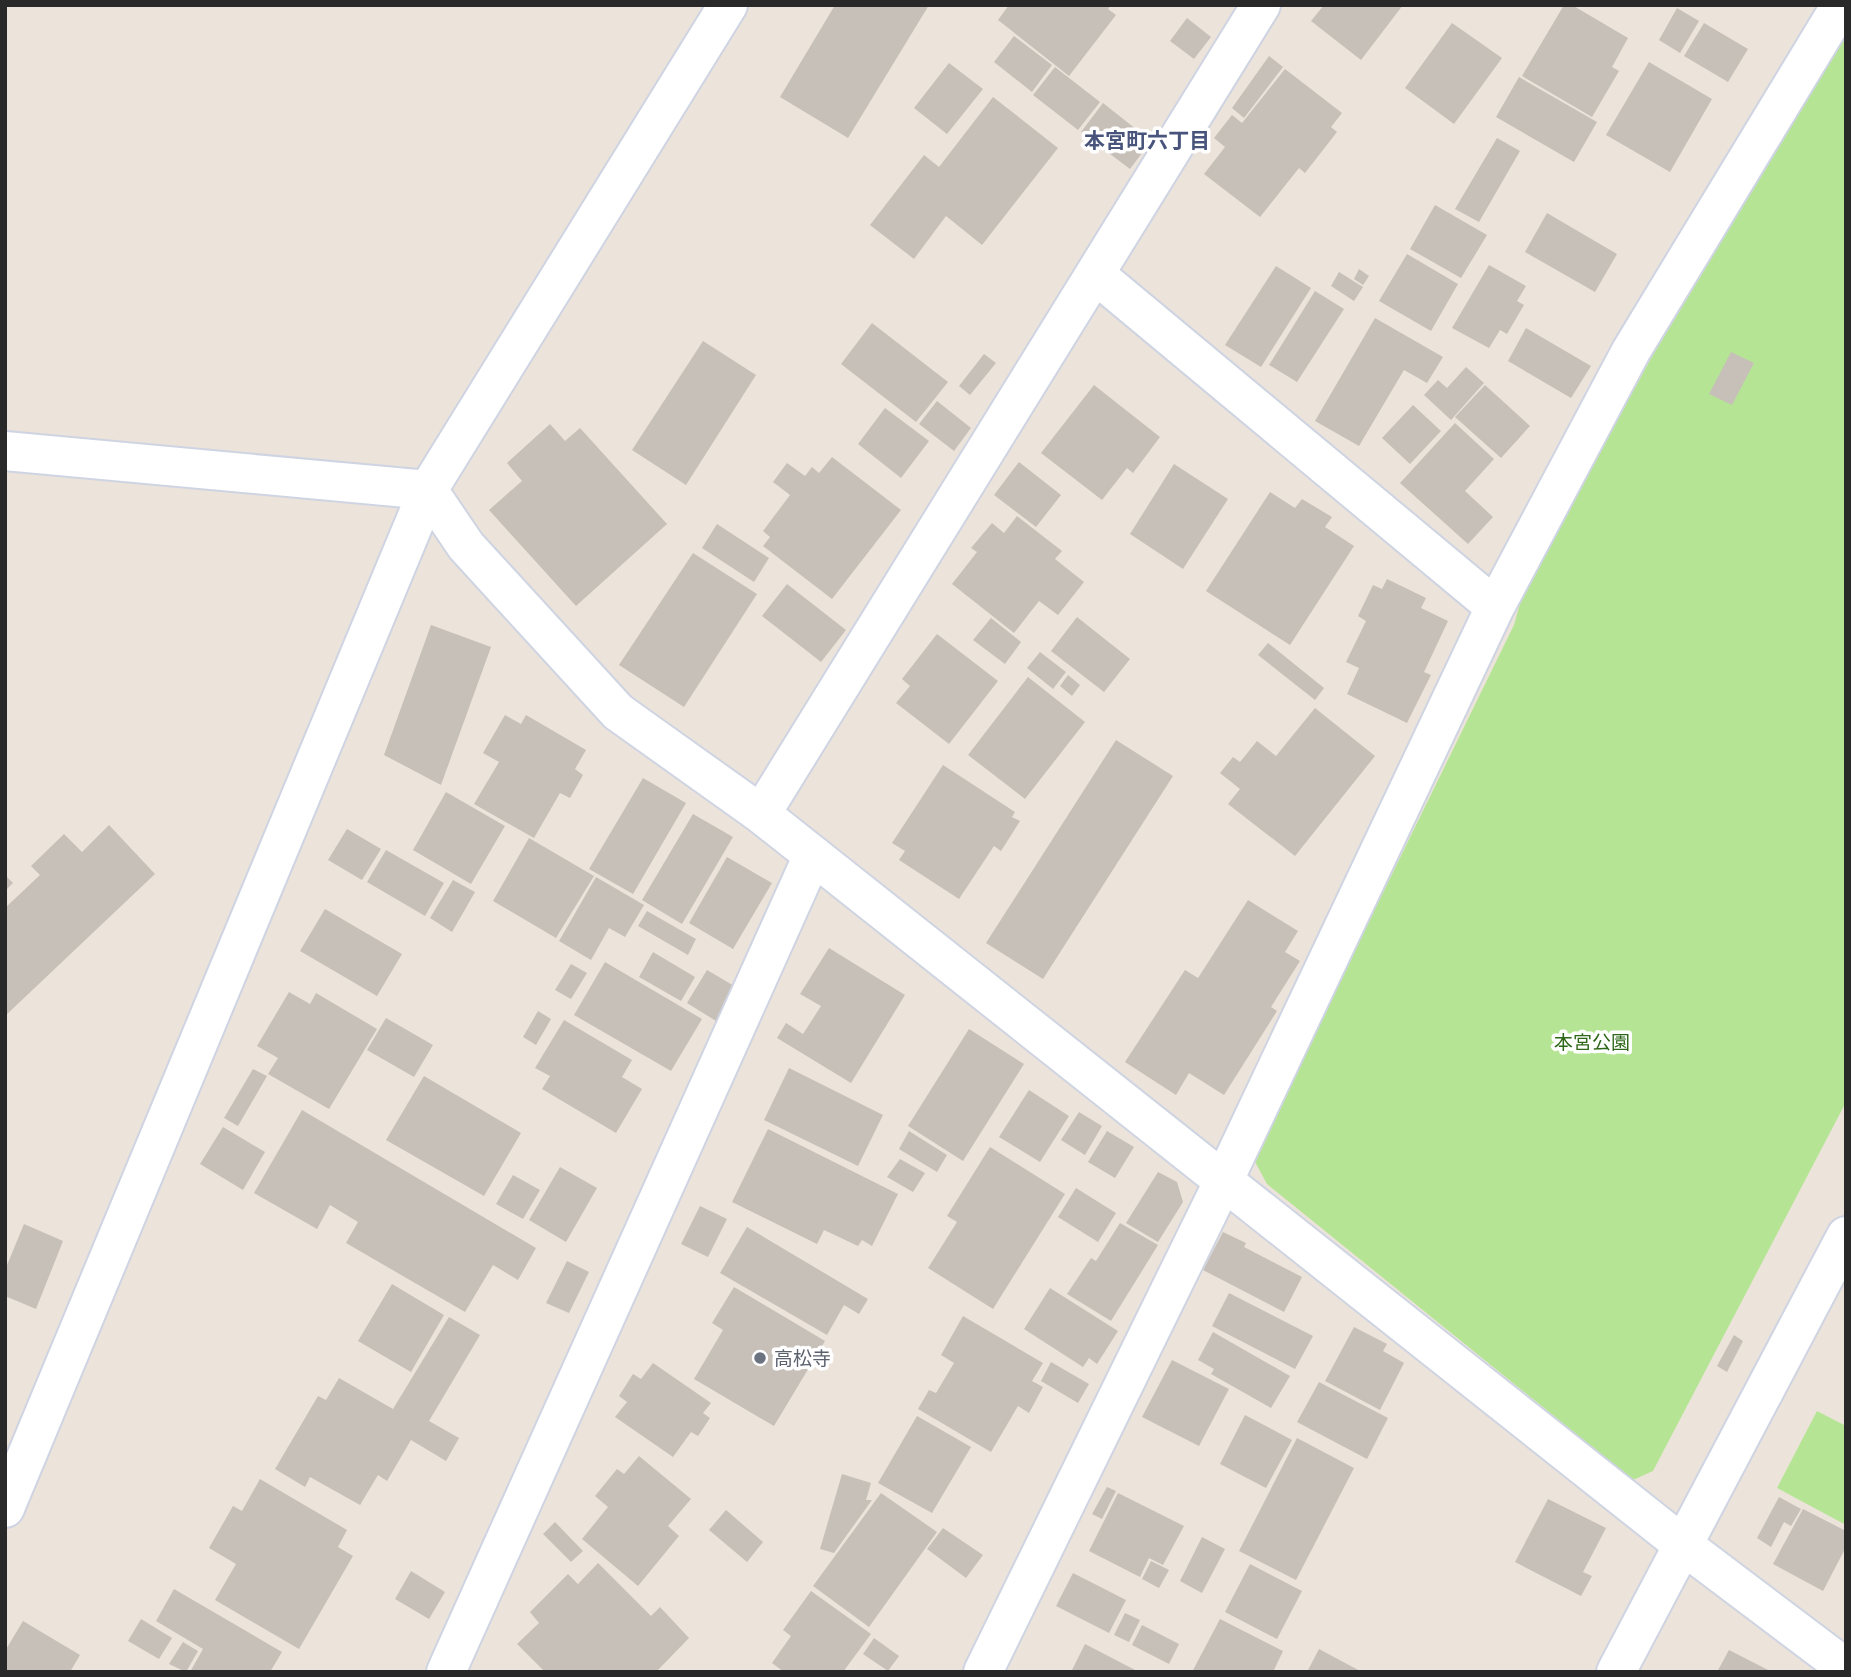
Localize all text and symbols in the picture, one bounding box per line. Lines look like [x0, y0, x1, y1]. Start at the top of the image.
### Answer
district label: 本宮町六丁目 [1084, 129, 1210, 153]
park label: 本宮公園 [1554, 1031, 1630, 1054]
place label: 高松寺 [774, 1347, 831, 1370]
marker: 高松寺 [752, 1350, 768, 1366]

